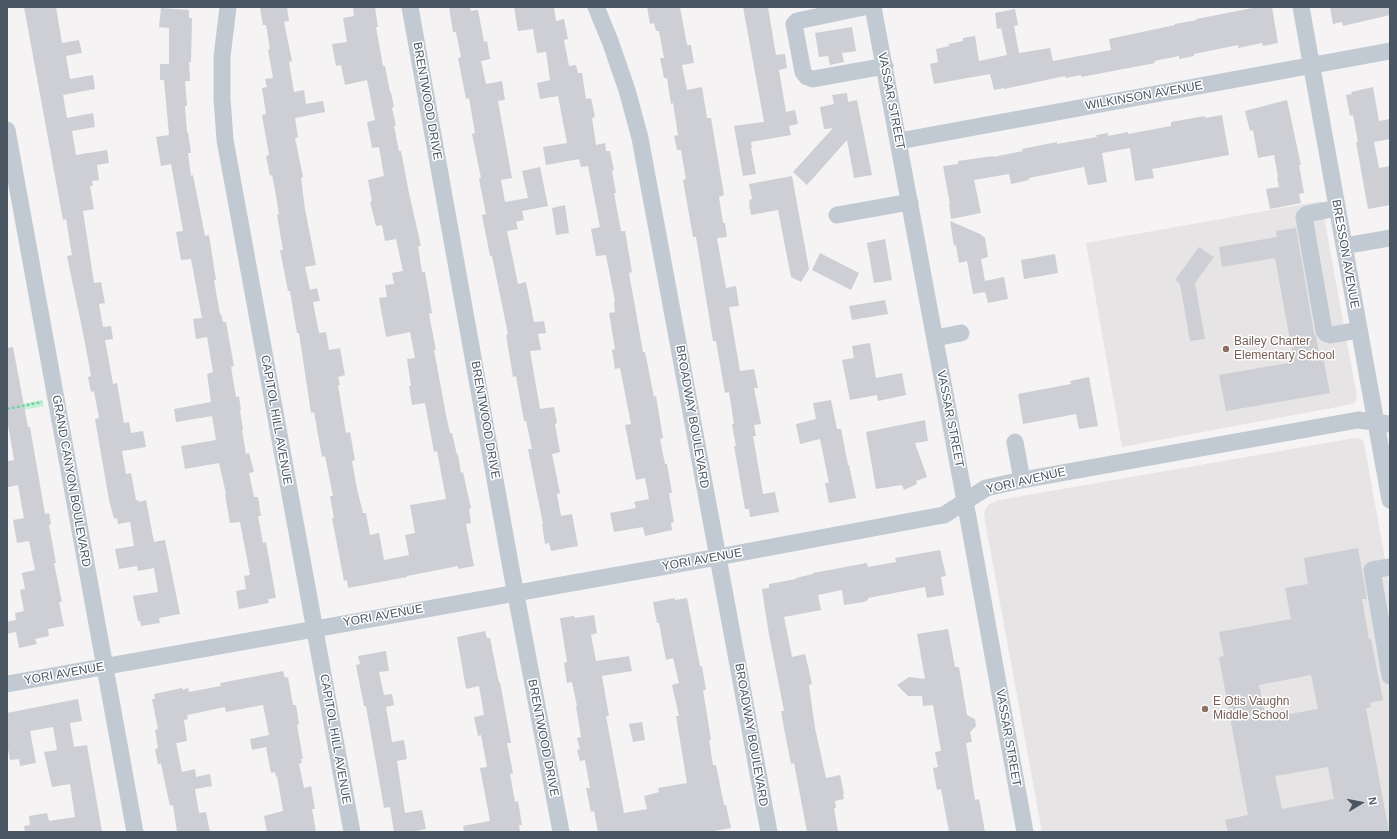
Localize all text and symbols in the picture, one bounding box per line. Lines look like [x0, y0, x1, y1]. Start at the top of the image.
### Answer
street label: BRENTWOOD DRIVE [410, 41, 444, 161]
street label: VASSAR STREET [875, 51, 907, 151]
street label: WILKINSON AVENUE [1084, 79, 1204, 113]
street label: BRESSON AVENUE [1328, 198, 1362, 310]
place label: Bailey Charter Elementary School [1234, 335, 1335, 363]
street label: BROADWAY BOULEVARD [672, 344, 712, 490]
marker: Bailey Charter Elementary School [1221, 344, 1231, 354]
street label: CAPITOL HILL AVENUE [257, 354, 295, 486]
street label: BRENTWOOD DRIVE [468, 360, 502, 480]
street label: VASSAR STREET [934, 369, 966, 469]
street label: GRAND CANYON BOULEVARD [49, 394, 93, 568]
street label: YORI AVENUE [985, 465, 1067, 497]
street label: YORI AVENUE [661, 546, 743, 574]
street label: YORI AVENUE [342, 602, 424, 630]
street label: YORI AVENUE [23, 660, 105, 688]
street label: BROADWAY BOULEVARD [731, 662, 771, 808]
street label: CAPITOL HILL AVENUE [316, 673, 354, 805]
street label: BRENTWOOD DRIVE [525, 678, 561, 798]
street label: VASSAR STREET [992, 688, 1024, 788]
place label: E Otis Vaughn Middle School [1213, 695, 1289, 723]
marker: E Otis Vaughn Middle School [1200, 704, 1210, 714]
north arrow [1341, 783, 1381, 823]
text: N [1366, 796, 1379, 806]

